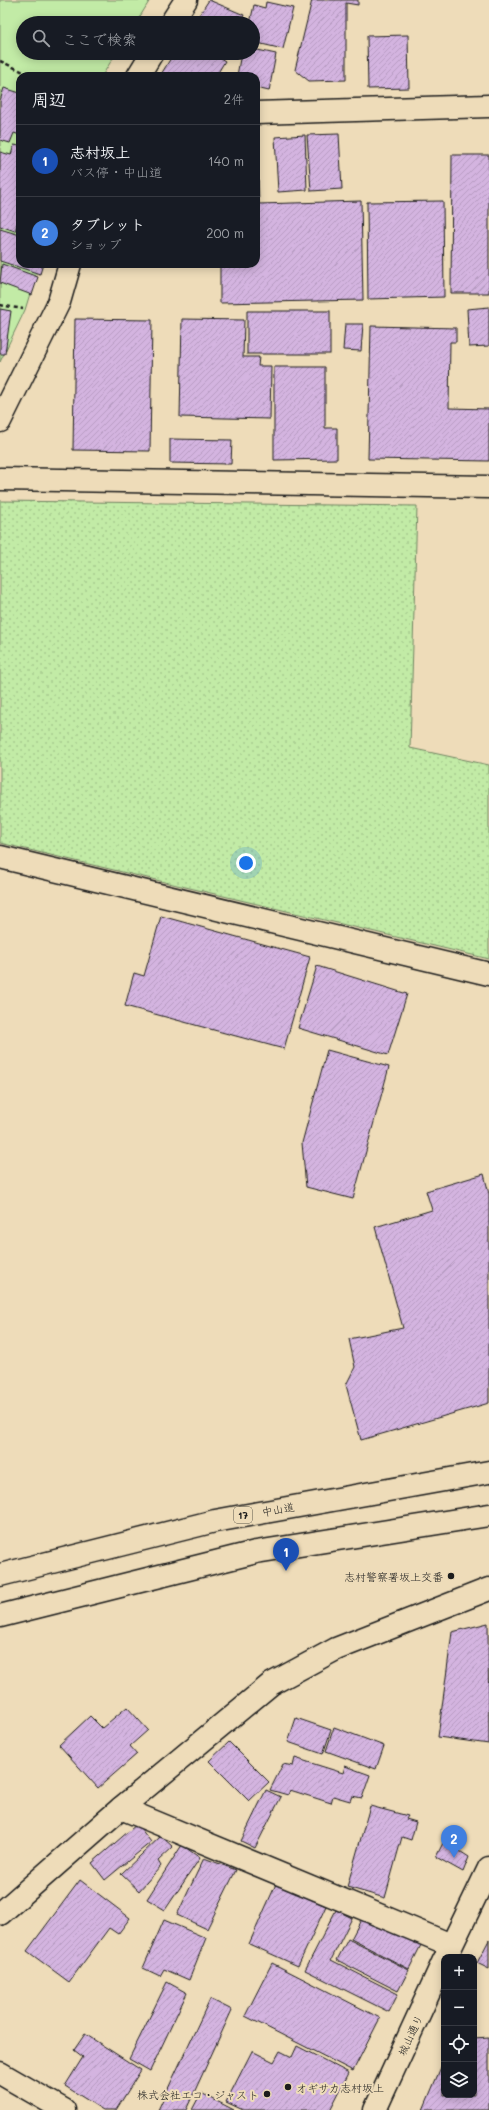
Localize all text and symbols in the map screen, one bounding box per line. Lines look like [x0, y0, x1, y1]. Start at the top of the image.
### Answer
search box [16, 16, 260, 60]
icon: search [30, 27, 52, 49]
text: ここで検索 [62, 29, 137, 49]
text: 周辺 [32, 88, 66, 110]
text: 2件 [224, 90, 244, 107]
text: 志村坂上 [70, 142, 130, 162]
text: 1 [42, 152, 48, 169]
text: 140 m [208, 152, 244, 169]
text: バス停 · 中山道 [70, 163, 162, 180]
text: タブレット [70, 214, 145, 234]
text: 2 [41, 224, 49, 241]
text: 200 m [206, 224, 244, 241]
text: ショップ [70, 235, 121, 252]
your location [236, 853, 256, 873]
street label: 中山道 [260, 1499, 296, 1519]
road number: 17 [234, 1507, 252, 1523]
pin: 1 [273, 1538, 299, 1571]
place label: 志村警察署坂上交番 [344, 1569, 443, 1584]
marker: 志村警察署坂上交番 [446, 1571, 456, 1581]
pin: 2 [441, 1825, 467, 1858]
map controls [441, 1954, 477, 2098]
button: + [441, 1954, 477, 1990]
button: − [441, 1990, 477, 2026]
street label: 城山通り [394, 2012, 426, 2058]
button: locate [441, 2026, 477, 2062]
button: layers [441, 2062, 477, 2098]
place label: オギサカ志村坂上 [296, 2080, 384, 2095]
marker: オギサカ志村坂上 [283, 2082, 293, 2092]
place label: 株式会社エコ・ジャスト [137, 2087, 259, 2102]
marker: 株式会社エコ・ジャスト [262, 2089, 272, 2099]

